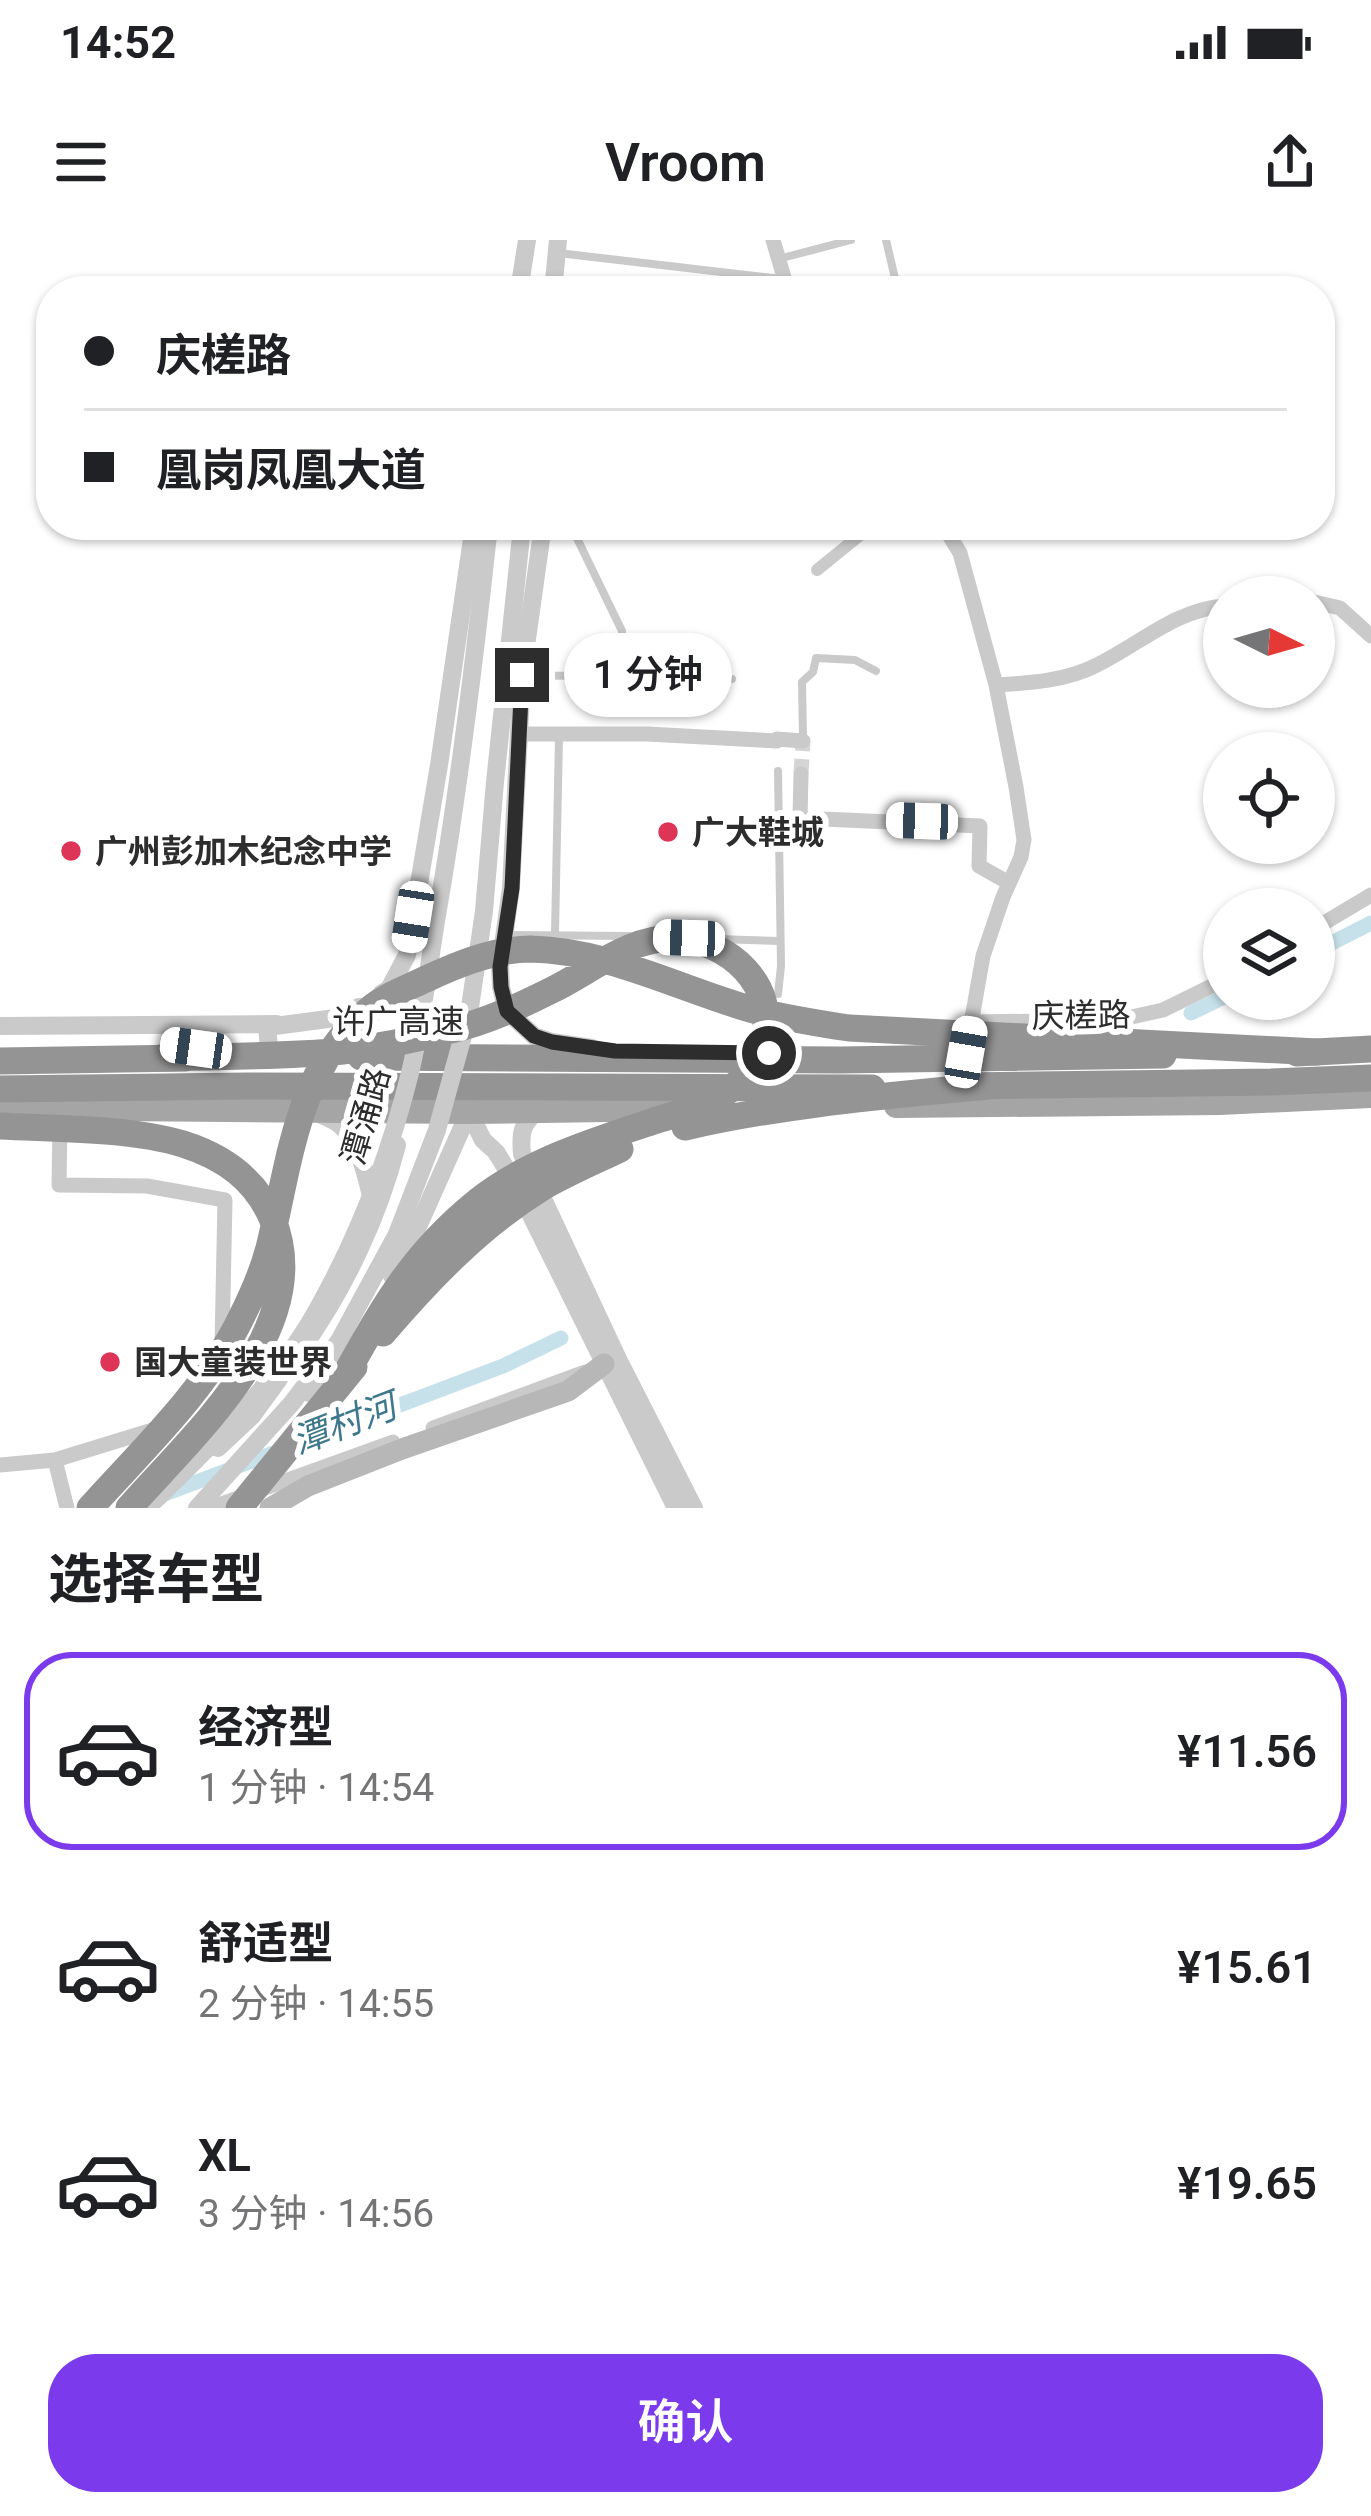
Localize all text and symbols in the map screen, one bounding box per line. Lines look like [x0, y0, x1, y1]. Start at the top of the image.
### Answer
text: 14:52 [60, 16, 176, 69]
icon: menu [48, 129, 114, 195]
icon: share [1257, 129, 1323, 195]
text: Vroom [605, 131, 766, 194]
text: 庆槎路 [156, 329, 291, 382]
text: 凰岗凤凰大道 [156, 444, 426, 497]
north arrow [1203, 576, 1335, 708]
map controls [1203, 576, 1335, 1020]
callout: 1 分钟 [564, 633, 732, 717]
route end [495, 648, 549, 702]
text: 1 分钟 [593, 652, 703, 698]
button: locate [1203, 732, 1335, 864]
car [885, 802, 959, 840]
place label: 广大鞋城 [692, 813, 824, 852]
marker: 广大鞋城 [655, 819, 681, 845]
place label: 广州彭加木纪念中学 [95, 832, 392, 871]
marker: 广州彭加木纪念中学 [58, 838, 84, 864]
car [390, 879, 436, 955]
button: layers [1203, 888, 1335, 1020]
car [652, 919, 726, 957]
street label: 庆槎路 [1031, 995, 1131, 1036]
street label: 许广高速 [332, 1002, 464, 1041]
car [942, 1013, 990, 1091]
car [158, 1025, 234, 1071]
route start [742, 1026, 796, 1080]
street label: 潭涌路 [333, 1063, 398, 1169]
place label: 国大童装世界 [134, 1343, 332, 1382]
marker: 国大童装世界 [97, 1349, 123, 1375]
water label: 潭村河 [286, 1383, 408, 1463]
text: 选择车型 [48, 1548, 264, 1611]
icon: car [54, 1697, 162, 1805]
text: 经济型 [198, 1701, 333, 1754]
text: ¥11.56 [1177, 1725, 1317, 1778]
text: 1 分钟 · 14:54 [198, 1765, 434, 1811]
icon: car [54, 1913, 162, 2021]
text: 舒适型 [198, 1917, 333, 1970]
text: ¥15.61 [1177, 1941, 1317, 1994]
text: 2 分钟 · 14:55 [198, 1981, 434, 2027]
icon: car [54, 2129, 162, 2237]
text: XL [198, 2129, 251, 2182]
text: ¥19.65 [1177, 2157, 1317, 2210]
text: 3 分钟 · 14:56 [198, 2191, 434, 2237]
button: 确认 [48, 2354, 1323, 2492]

